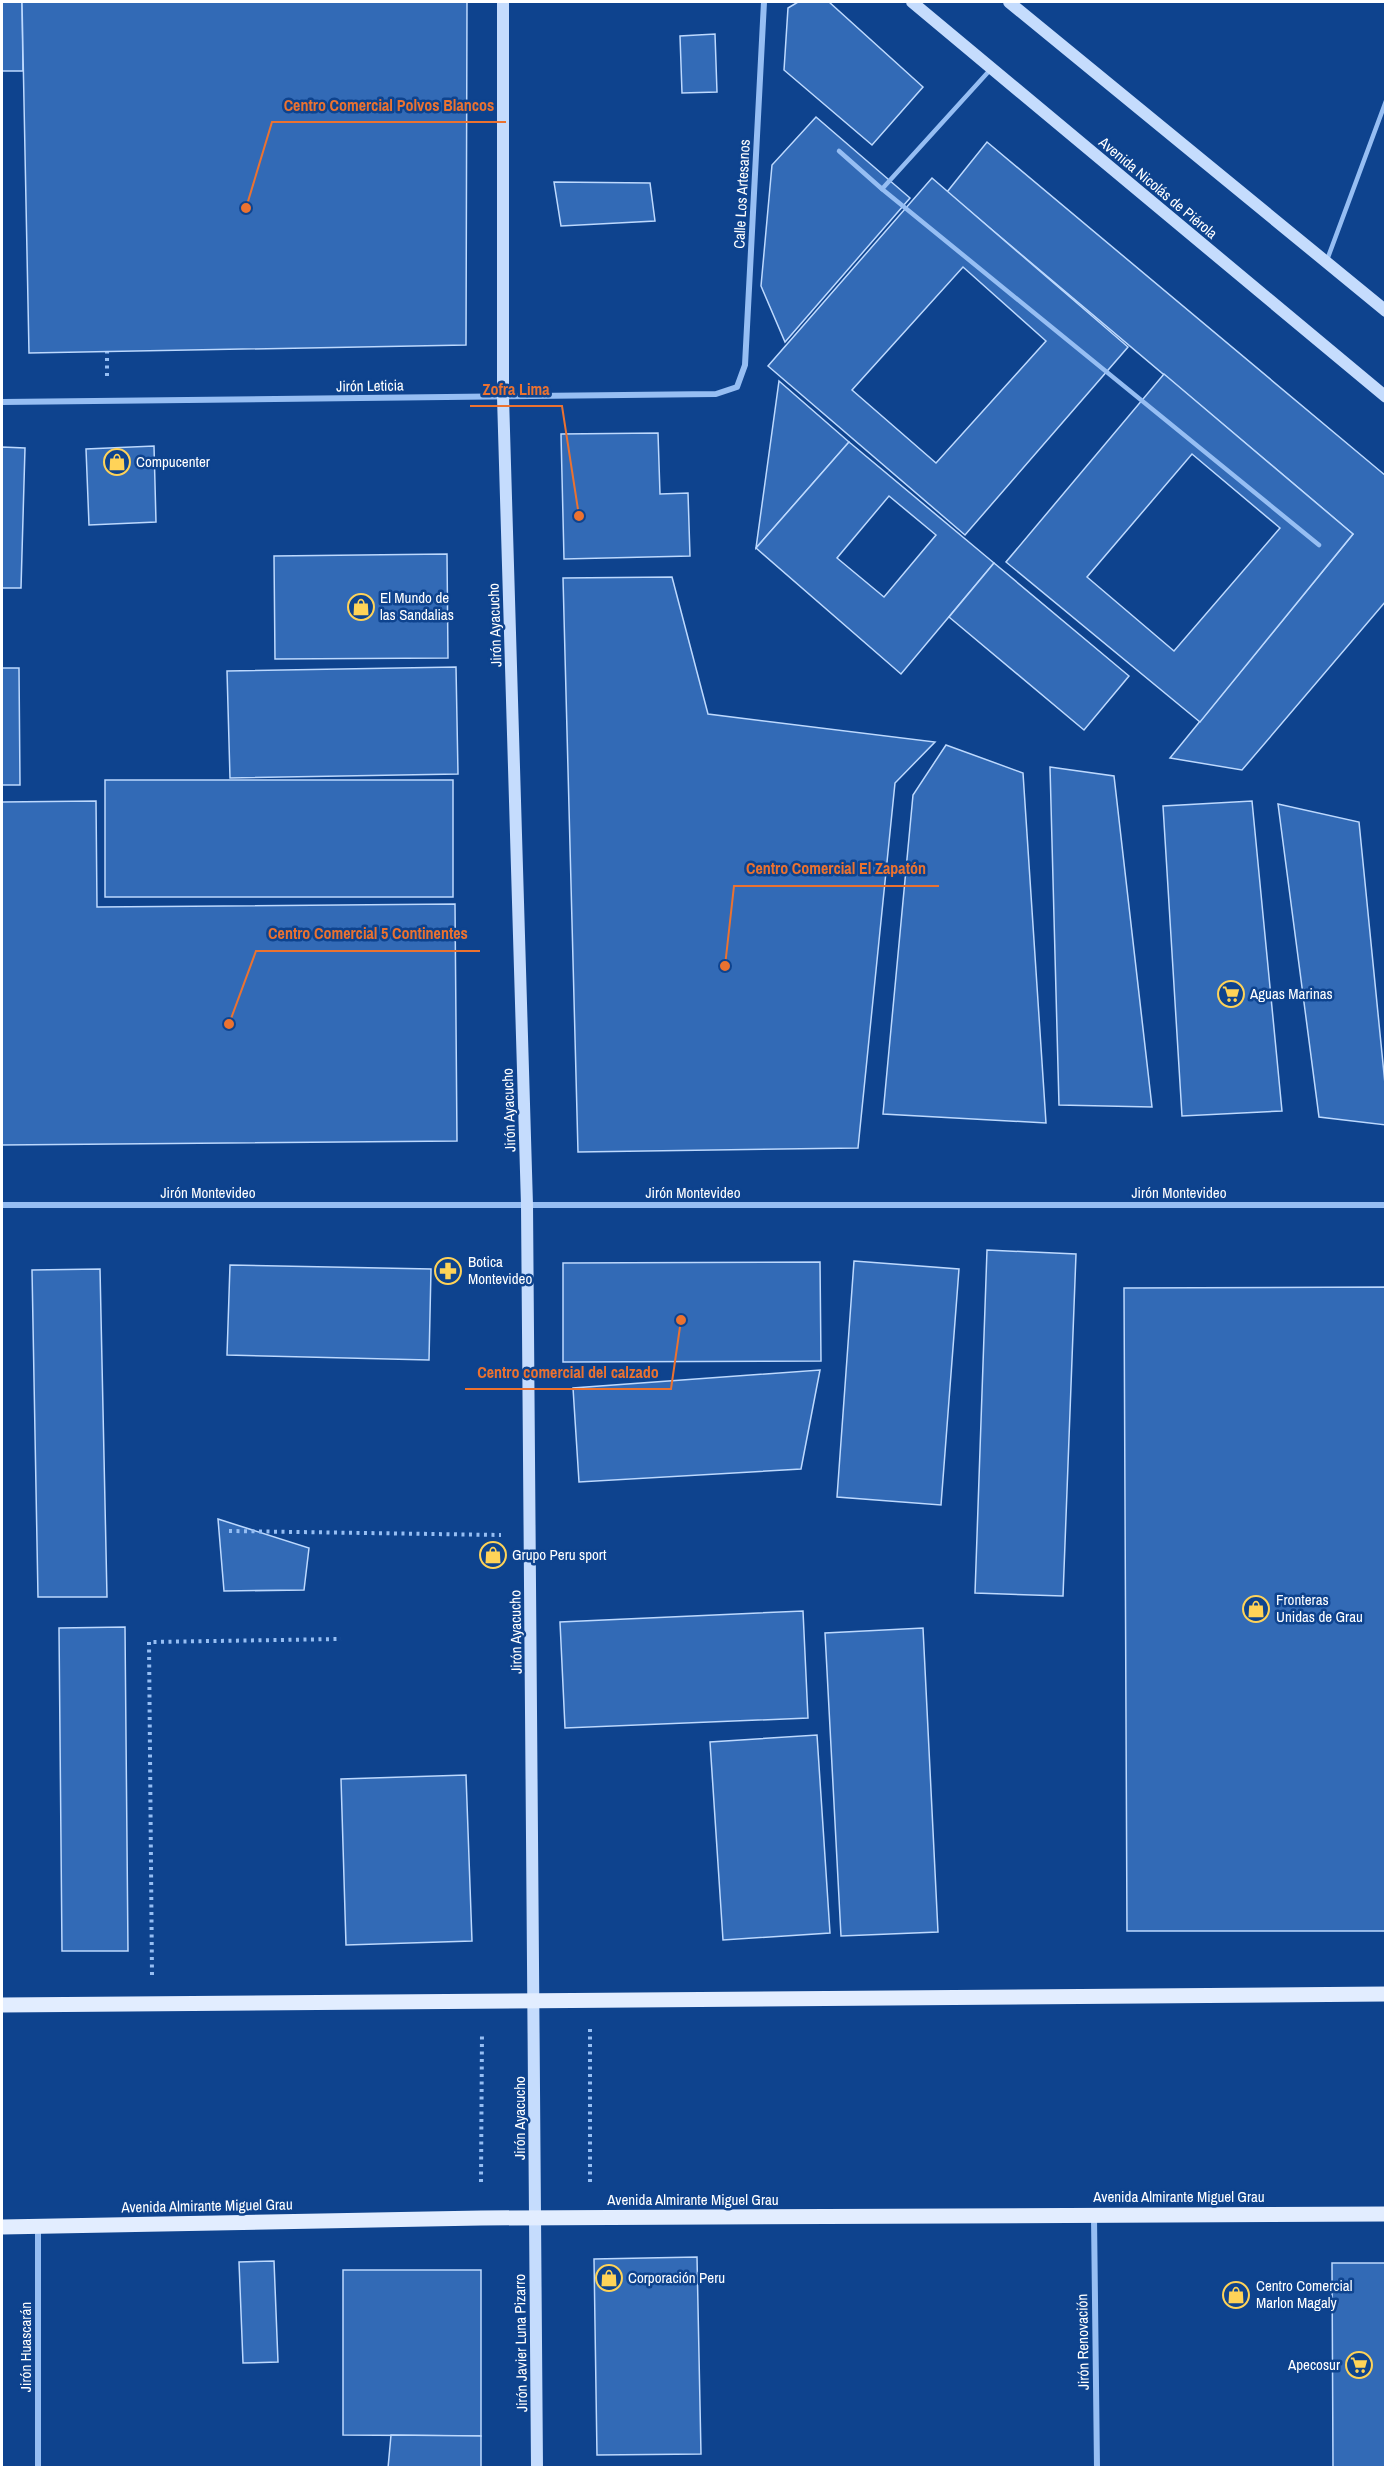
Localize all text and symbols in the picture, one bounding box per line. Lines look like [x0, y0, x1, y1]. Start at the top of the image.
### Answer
callout: Centro Comercial Polvos Blancos [272, 88, 506, 122]
text: Centro Comercial Polvos Blancos [284, 94, 494, 116]
street label: Avenida Nicolás de Piérola [1094, 131, 1222, 244]
street label: Calle Los Artesanos [728, 139, 755, 249]
callout: Zofra Lima [470, 372, 562, 406]
street label: Jirón Leticia [336, 374, 404, 397]
text: Zofra Lima [482, 378, 550, 400]
shop icon: Compucenter [102, 447, 132, 477]
place label: Compucenter [136, 451, 210, 472]
street label: Jirón Ayacucho [483, 583, 506, 667]
place label: El Mundo de las Sandalias [380, 587, 454, 625]
shop icon: El Mundo de las Sandalias [346, 592, 376, 622]
callout: Centro Comercial El Zapatón [734, 852, 939, 886]
text: Centro Comercial El Zapatón [746, 857, 926, 879]
callout: Centro Comercial 5 Continentes [256, 917, 480, 951]
text: Centro Comercial 5 Continentes [268, 922, 468, 944]
supermarket icon: Aguas Marinas [1216, 979, 1246, 1009]
place label: Aguas Marinas [1249, 983, 1333, 1004]
street label: Jirón Ayacucho [497, 1068, 520, 1152]
street label: Jirón Montevideo [160, 1182, 256, 1203]
street label: Jirón Montevideo [645, 1182, 741, 1203]
street label: Jirón Montevideo [1131, 1182, 1227, 1203]
place label: Botica Montevideo [468, 1251, 532, 1289]
pharmacy icon: Botica Montevideo [433, 1256, 463, 1286]
callout: Centro comercial del calzado [465, 1355, 671, 1389]
text: Centro comercial del calzado [477, 1361, 659, 1383]
shop icon: Grupo Peru sport [478, 1540, 508, 1570]
place label: Grupo Peru sport [512, 1544, 607, 1565]
place label: Fronteras Unidas de Grau [1276, 1589, 1363, 1627]
street label: Jirón Ayacucho [504, 1590, 527, 1674]
shop icon: Fronteras Unidas de Grau [1241, 1594, 1271, 1624]
street label: Jirón Ayacucho [509, 2076, 530, 2160]
street label: Avenida Almirante Miguel Grau [1092, 2186, 1265, 2207]
street label: Avenida Almirante Miguel Grau [606, 2189, 779, 2210]
street label: Avenida Almirante Miguel Grau [120, 2194, 293, 2218]
shop icon: Corporación Peru [594, 2263, 624, 2293]
place label: Corporación Peru [628, 2267, 725, 2288]
street label: Jirón Javier Luna Pizarro [509, 2274, 532, 2412]
place label: Centro Comercial Marlon Magaly [1256, 2275, 1352, 2313]
shop icon: Centro Comercial Marlon Magaly [1221, 2280, 1251, 2310]
street label: Jirón Renovación [1071, 2294, 1094, 2390]
street label: Jirón Huascarán [15, 2302, 36, 2392]
supermarket icon: Apecosur [1344, 2350, 1374, 2380]
place label: Apecosur [1287, 2354, 1340, 2375]

